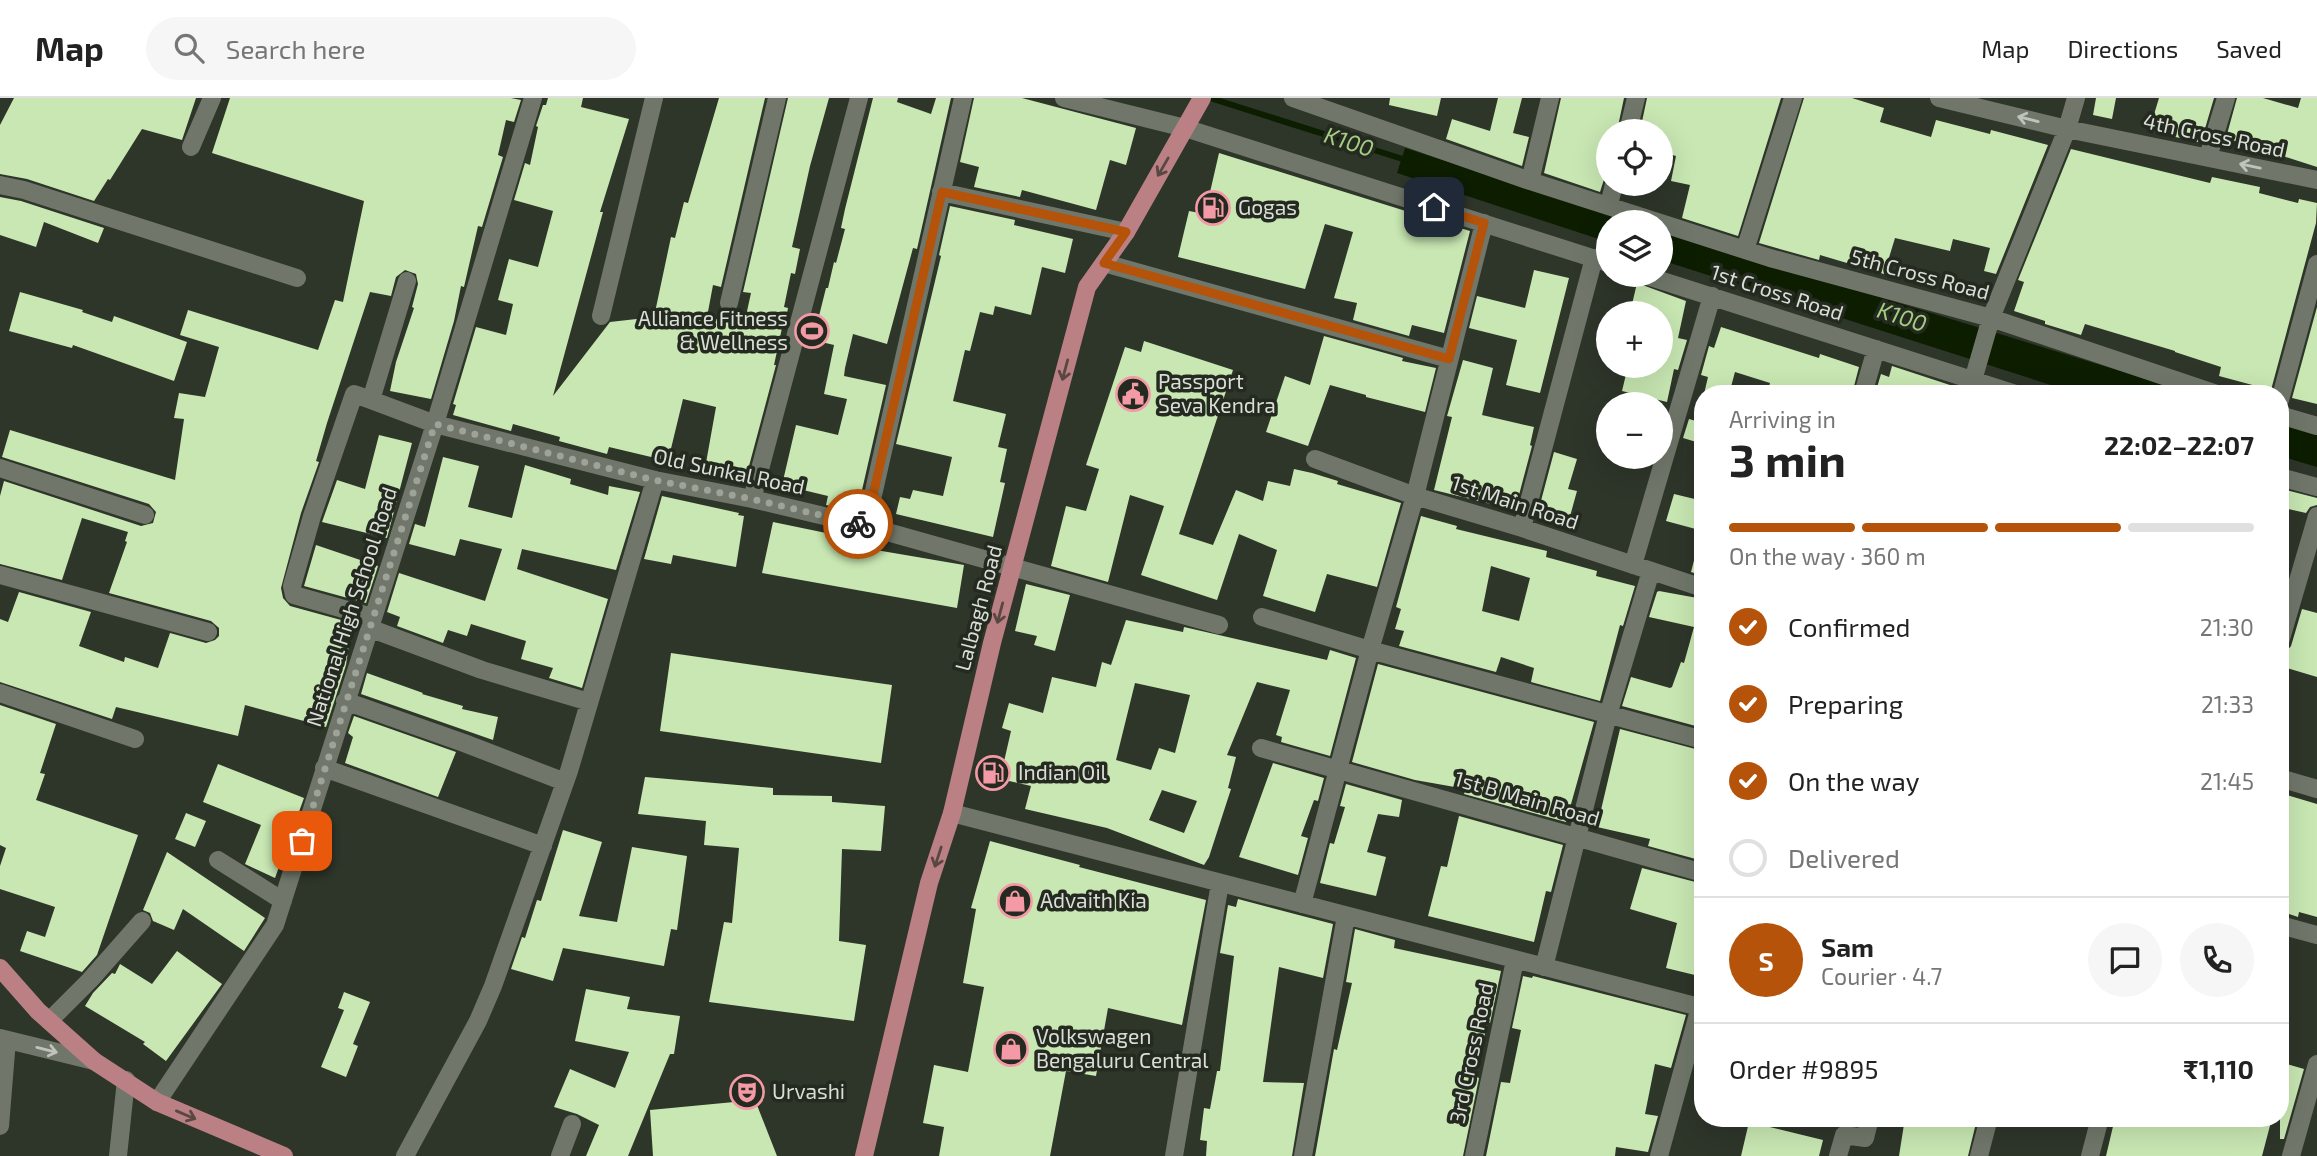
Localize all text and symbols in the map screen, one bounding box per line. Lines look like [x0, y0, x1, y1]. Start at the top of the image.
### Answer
search box [146, 17, 636, 80]
text: Map [35, 28, 104, 68]
icon: search [170, 29, 208, 67]
text: Search here [226, 33, 365, 64]
text: Map [1981, 34, 2029, 63]
text: Directions [2067, 34, 2178, 63]
text: Saved [2216, 34, 2282, 63]
street label: 4th Cross Road [2141, 107, 2287, 162]
one-way arrow [2017, 112, 2039, 125]
map controls [1596, 119, 1673, 469]
button: locate [1596, 119, 1673, 196]
water label: K100 [1321, 120, 1378, 162]
one-way arrow [1155, 157, 1169, 177]
one-way arrow [2239, 159, 2262, 173]
pin [1404, 177, 1464, 237]
icon: home [1415, 188, 1453, 226]
fuel station icon: Gogas [1194, 189, 1232, 227]
place label: Gogas [1238, 194, 1297, 219]
button: layers [1596, 210, 1673, 287]
street label: 5th Cross Road [1848, 243, 1992, 304]
street label: 1st Cross Road [1708, 258, 1847, 325]
water label: K100 [1874, 295, 1931, 337]
button: + [1596, 301, 1673, 378]
place label: Alliance Fitness & Wellness [638, 305, 788, 354]
sports icon: Alliance Fitness & Wellness [793, 312, 831, 350]
one-way arrow [1058, 358, 1071, 381]
place label: Passport Seva Kendra [1158, 368, 1276, 417]
public building icon: Passport Seva Kendra [1114, 375, 1152, 413]
button: − [1596, 392, 1673, 469]
text: Arriving in [1729, 405, 1836, 433]
text: 22:02–22:07 [2104, 429, 2254, 460]
text: 3 min [1729, 431, 1846, 486]
street label: Old Sunkal Road [651, 442, 807, 499]
street label: 1st Main Road [1449, 469, 1582, 534]
street label: National High School Road [300, 484, 401, 729]
courier [823, 489, 893, 559]
icon: bike [839, 505, 877, 543]
street label: Lalbagh Road [949, 542, 1006, 673]
text: On the way · 360 m [1729, 542, 1926, 570]
one-way arrow [993, 602, 1006, 624]
icon: check [1729, 608, 1767, 646]
text: Confirmed [1788, 611, 1911, 642]
text: 21:30 [2200, 613, 2254, 641]
icon: check [1729, 685, 1767, 723]
text: Preparing [1788, 688, 1903, 719]
text: 21:33 [2201, 690, 2254, 718]
fuel station icon: Indian Oil [974, 754, 1012, 792]
place label: Indian Oil [1018, 759, 1108, 784]
icon: check [1729, 762, 1767, 800]
street label: 1st B Main Road [1452, 765, 1603, 830]
text: On the way [1788, 765, 1919, 796]
text: 21:45 [2200, 767, 2254, 795]
pin [272, 811, 332, 871]
icon: bag [283, 822, 321, 860]
text: Delivered [1788, 842, 1900, 873]
one-way arrow [930, 846, 943, 868]
shop icon: Advaith Kia [996, 882, 1034, 920]
place label: Advaith Kia [1040, 887, 1147, 912]
button: chat [2088, 923, 2162, 997]
button: phone [2180, 923, 2254, 997]
text: Sam [1821, 931, 1874, 962]
text: S [1758, 945, 1774, 976]
text: Courier · 4.7 [1821, 962, 1942, 990]
street label: 3rd Cross Road [1443, 980, 1498, 1125]
place label: Volkswagen Bengaluru Central [1036, 1023, 1209, 1072]
shop icon: Volkswagen Bengaluru Central [992, 1030, 1030, 1068]
one-way arrow [35, 1044, 58, 1057]
text: Order #9895 [1729, 1053, 1878, 1084]
text: ₹1,110 [2183, 1053, 2254, 1084]
theatre icon: Urvashi [728, 1073, 766, 1111]
place label: Urvashi [772, 1078, 845, 1103]
one-way arrow [175, 1109, 196, 1122]

